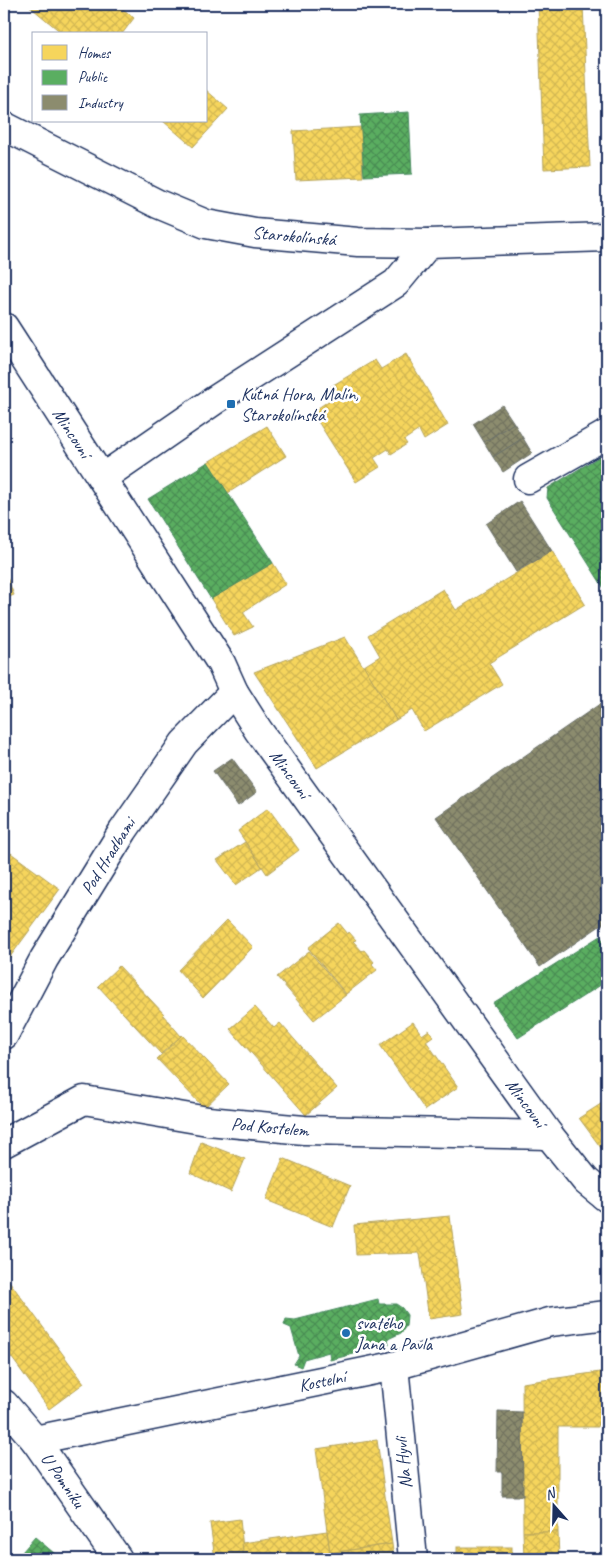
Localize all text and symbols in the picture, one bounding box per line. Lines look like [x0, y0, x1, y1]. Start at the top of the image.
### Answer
legend [32, 32, 208, 122]
text: Homes [78, 44, 112, 63]
text: Public [78, 68, 108, 87]
text: Industry [78, 94, 125, 113]
street label: Starokolínská [251, 221, 339, 251]
place label: Kutná Hora, Malín, Starokolínská [241, 383, 359, 426]
marker: Kutná Hora, Malín, Starokolínská [225, 398, 237, 410]
street label: Mincovní [48, 404, 98, 465]
street label: Mincovní [265, 745, 317, 806]
street label: Pod Hradbami [76, 811, 142, 898]
street label: Mincovní [501, 1074, 553, 1135]
street label: Pod Kostelem [230, 1113, 311, 1141]
place label: svatého Jana a Pavla [355, 1312, 434, 1355]
marker: svatého Jana a Pavla [340, 1327, 352, 1339]
street label: Kostelní [297, 1365, 351, 1397]
street label: Na Hyvli [389, 1434, 417, 1490]
street label: U Pomníku [36, 1448, 91, 1513]
north arrow [528, 1480, 578, 1530]
text: N [543, 1484, 559, 1504]

